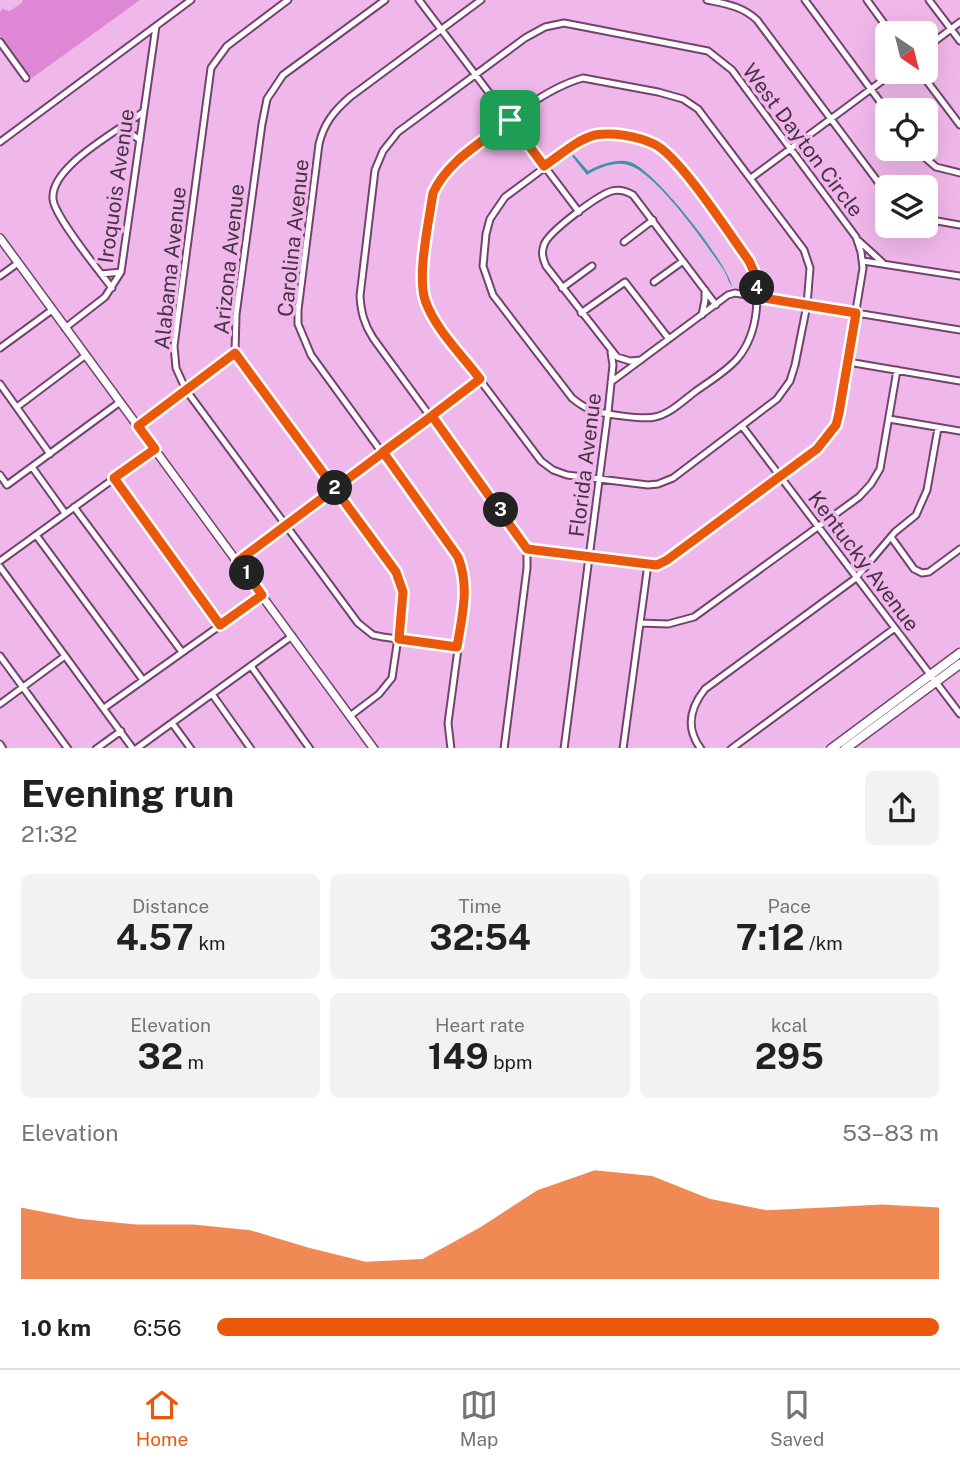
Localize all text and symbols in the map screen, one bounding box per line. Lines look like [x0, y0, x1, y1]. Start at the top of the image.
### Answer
north arrow [875, 21, 938, 84]
map controls [875, 21, 938, 238]
street label: West Dayton Circle [737, 58, 869, 222]
pin [480, 90, 540, 150]
button: locate [875, 98, 938, 161]
icon: arrive [491, 101, 529, 139]
street label: Iroquois Avenue [93, 107, 139, 265]
street label: Carolina Avenue [272, 158, 314, 318]
button: layers [875, 175, 938, 238]
street label: Arizona Avenue [209, 183, 249, 335]
street label: Alabama Avenue [149, 185, 191, 351]
pin: 4 [740, 270, 774, 306]
text: 4 [750, 276, 763, 298]
street label: Florida Avenue [564, 392, 606, 538]
pin: 2 [318, 470, 352, 505]
text: 2 [328, 476, 341, 498]
street label: Kentucky Avenue [803, 486, 925, 636]
pin: 3 [484, 492, 518, 528]
text: 3 [494, 498, 507, 520]
pin: 1 [230, 556, 264, 590]
text: 1 [242, 561, 251, 583]
text: Evening run [21, 771, 234, 816]
button: share [865, 771, 939, 845]
text: 21:32 [21, 820, 77, 847]
text: Distance [132, 895, 209, 917]
text: Time [458, 895, 502, 917]
text: Pace [768, 895, 811, 917]
text: 4.57 [116, 917, 194, 958]
text: 32:54 [429, 917, 531, 958]
text: 7:12 [736, 917, 804, 958]
text: km [194, 932, 226, 954]
text: /km [804, 932, 843, 954]
text: Elevation [130, 1014, 211, 1036]
text: Heart rate [435, 1014, 525, 1036]
text: kcal [771, 1014, 808, 1036]
text: 32 [137, 1036, 183, 1077]
text: 149 [428, 1036, 489, 1077]
text: 295 [755, 1036, 824, 1077]
text: m [183, 1051, 204, 1073]
text: bpm [489, 1051, 532, 1073]
text: Elevation [21, 1119, 119, 1146]
text: 53–83 m [842, 1119, 939, 1146]
text: 1.0 km [21, 1314, 91, 1341]
text: 6:56 [133, 1314, 182, 1341]
tab: Home [136, 1386, 188, 1450]
tab: Map [460, 1386, 498, 1450]
tab: Saved [770, 1386, 824, 1450]

